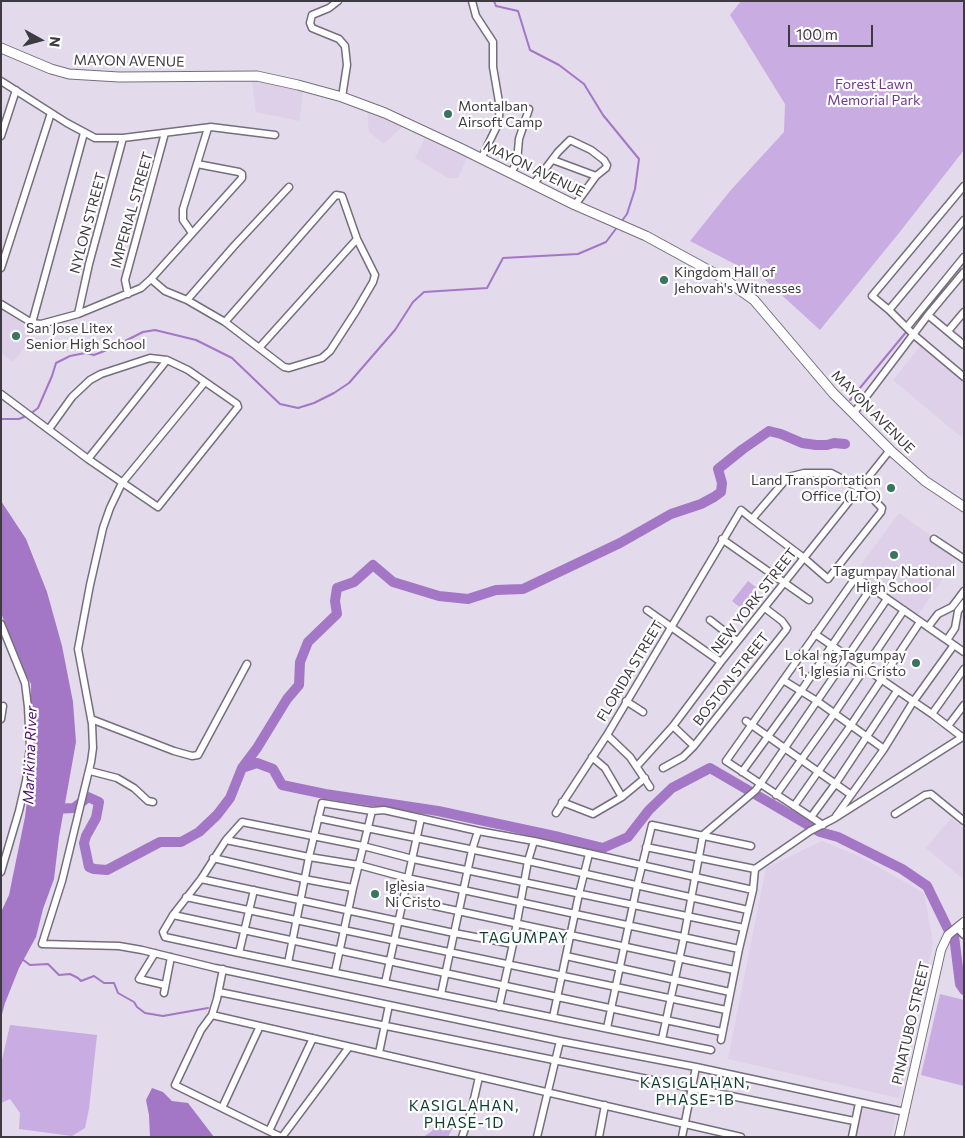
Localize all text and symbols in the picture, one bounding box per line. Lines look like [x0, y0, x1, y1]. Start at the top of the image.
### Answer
north arrow [15, 15, 65, 65]
scale bar [790, 15, 875, 47]
text: 100 m [796, 25, 838, 43]
text: N [46, 36, 64, 48]
street label: MAYON AVENUE [73, 52, 185, 70]
park label: Forest Lawn Memorial Park [827, 76, 921, 108]
place label: Montalban Airsoft Camp [458, 98, 543, 130]
marker: Montalban Airsoft Camp [442, 108, 454, 120]
street label: MAYON AVENUE [481, 137, 587, 201]
street label: IMPERIAL STREET [107, 150, 157, 270]
street label: NYLON STREET [66, 171, 110, 275]
place label: Kingdom Hall of Jehovah's Witnesses [674, 264, 801, 296]
marker: Kingdom Hall of Jehovah's Witnesses [658, 274, 670, 286]
place label: San Jose Litex Senior High School [26, 320, 146, 352]
marker: San Jose Litex Senior High School [10, 330, 22, 342]
street label: MAYON AVENUE [828, 367, 918, 457]
place label: Land Transportation Office (LTO) [751, 472, 881, 504]
marker: Land Transportation Office (LTO) [885, 482, 897, 494]
street label: NEW YORK STREET [708, 545, 800, 657]
marker: Tagumpay National High School [888, 549, 900, 561]
place label: Tagumpay National High School [833, 563, 955, 596]
street label: FLORIDA STREET [593, 618, 667, 724]
street label: BOSTON STREET [689, 629, 773, 729]
place label: Lokal ng Tagumpay 1, Iglesia ni Cristo [785, 647, 906, 680]
marker: Lokal ng Tagumpay 1, Iglesia ni Cristo [910, 657, 922, 669]
water label: Marikina River [19, 705, 41, 805]
place label: Iglesia Ni Cristo [385, 878, 441, 910]
marker: Iglesia Ni Cristo [369, 888, 381, 900]
district label: TAGUMPAY [478, 929, 570, 947]
street label: PINATUBO STREET [889, 960, 933, 1086]
district label: KASIGLAHAN, PHASE-1B [638, 1074, 752, 1109]
district label: KASIGLAHAN, PHASE-1D [407, 1097, 521, 1132]

